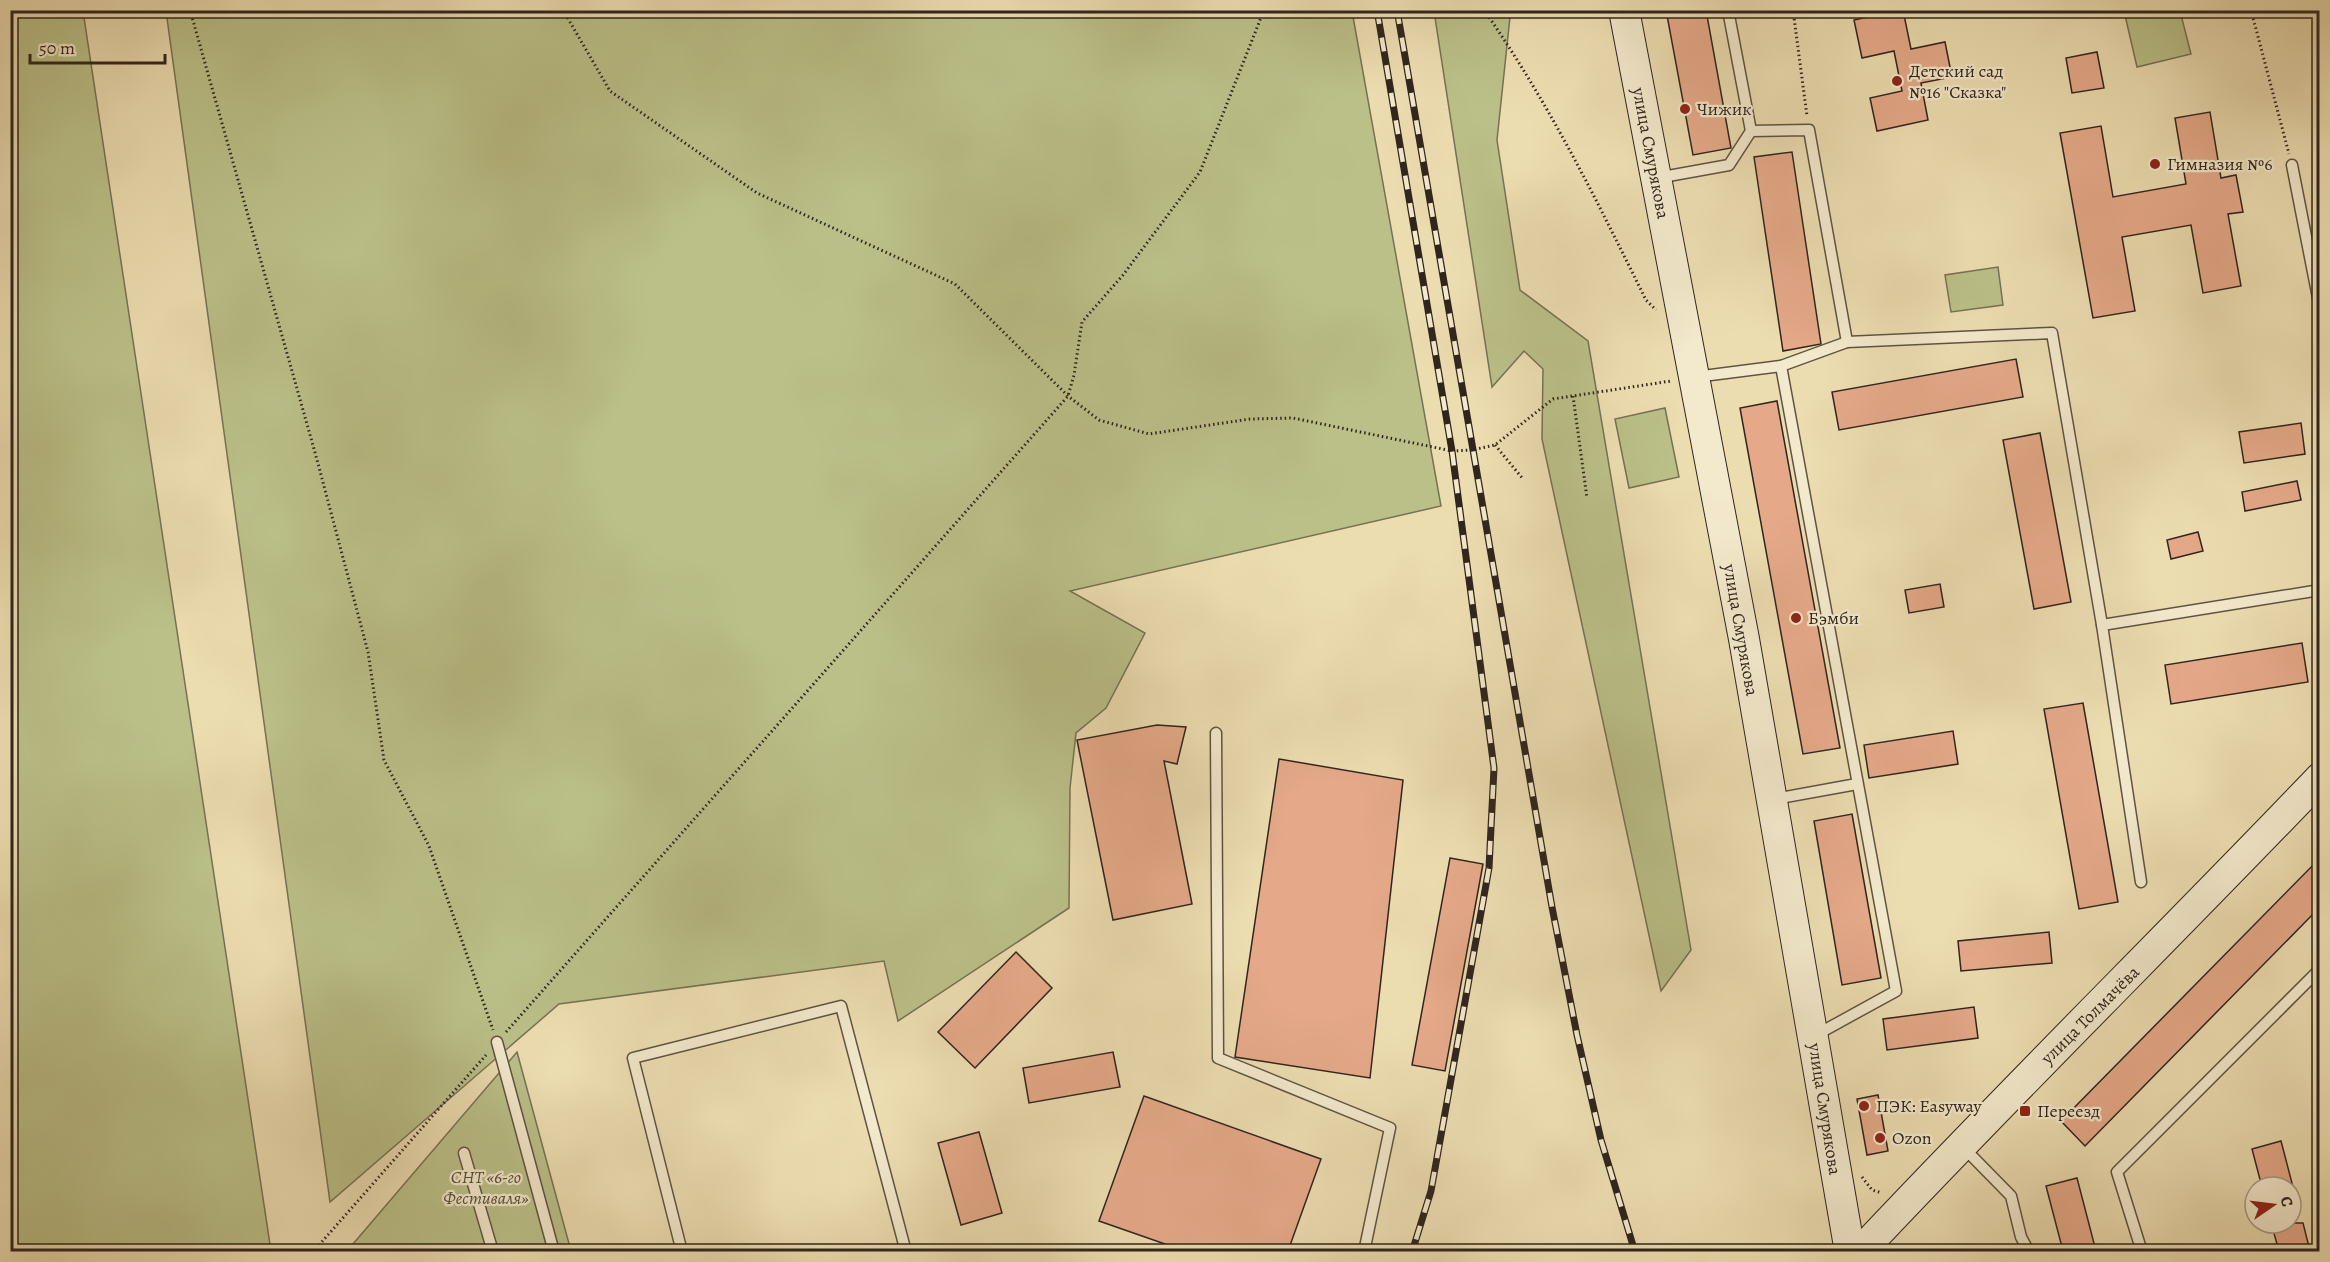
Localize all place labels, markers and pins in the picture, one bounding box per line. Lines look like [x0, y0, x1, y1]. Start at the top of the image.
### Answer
place label: Детский сад №16 "Сказка" [1909, 59, 2006, 104]
marker: Детский сад №16 "Сказка" [1890, 74, 1904, 88]
place label: Чижик [1697, 97, 1752, 121]
marker: Чижик [1678, 102, 1692, 116]
place label: Гимназия №6 [2167, 152, 2273, 176]
marker: Гимназия №6 [2148, 157, 2162, 171]
place label: Бэмби [1808, 606, 1859, 630]
marker: Бэмби [1789, 611, 1803, 625]
place label: ПЭК: Easyway [1876, 1094, 1983, 1118]
marker: ПЭК: Easyway [1857, 1099, 1871, 1113]
place label: Переезд [2037, 1099, 2100, 1123]
marker: Переезд [2018, 1104, 2032, 1118]
place label: Ozon [1892, 1126, 1932, 1150]
marker: Ozon [1873, 1131, 1887, 1145]

